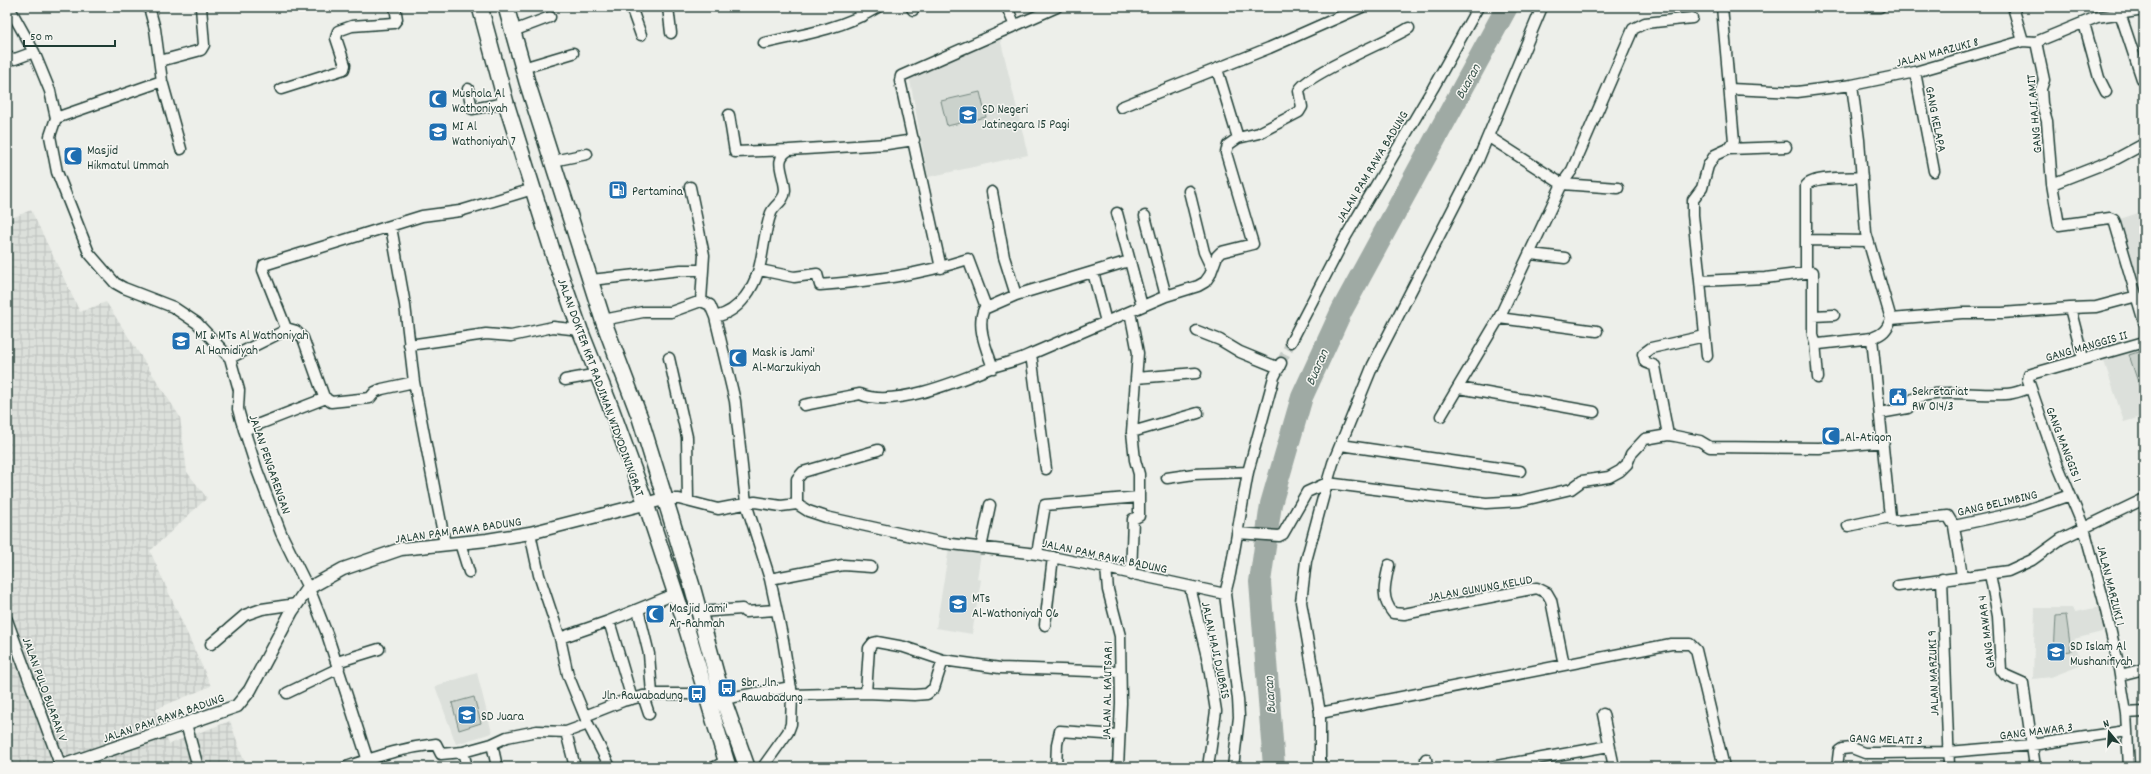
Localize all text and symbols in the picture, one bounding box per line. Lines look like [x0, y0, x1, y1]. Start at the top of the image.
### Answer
scale bar [24, 22, 115, 48]
text: 50 m [30, 29, 53, 46]
street label: JALAN MARZUKI 8 [1894, 33, 1981, 74]
water label: Buaran [1451, 60, 1487, 103]
street label: GANG HAJI AMIT [2023, 74, 2048, 154]
place label: Mushola Al Wathoniyah [452, 85, 508, 119]
street label: GANG KELAPA [1919, 85, 1950, 154]
mosque icon: Mushola Al Wathoniyah [427, 88, 449, 110]
place label: SD Negeri Jatinegara 15 Pagi [982, 101, 1070, 135]
school or university icon: SD Negeri Jatinegara 15 Pagi [957, 104, 979, 126]
street label: JALAN PAM RAWA BADUNG [1332, 108, 1414, 227]
place label: MI Al Wathoniyah 7 [452, 118, 516, 152]
school or university icon: MI Al Wathoniyah 7 [427, 121, 449, 143]
place label: Masjid Hikmatul Ummah [87, 142, 169, 176]
mosque icon: Masjid Hikmatul Ummah [62, 145, 84, 167]
fuel station icon: Pertamina [607, 179, 629, 201]
place label: Pertamina [632, 183, 684, 202]
street label: JALAN DOKTER KRT RADJIMAN WIDYODININGRAT [551, 276, 648, 500]
place label: MI & MTs Al Wathoniyah Al Hamidiyah [195, 327, 309, 361]
street label: GANG MANGGIS II [2043, 327, 2130, 368]
school or university icon: MI & MTs Al Wathoniyah Al Hamidiyah [170, 330, 192, 352]
place label: Mask is Jami' Al-Marzukiyah [752, 344, 821, 378]
water label: Buaran [1301, 346, 1335, 389]
mosque icon: Mask is Jami' Al-Marzukiyah [727, 347, 749, 369]
place label: Sekretariat RW 014/3 [1912, 383, 1969, 417]
public building icon: Sekretariat RW 014/3 [1887, 386, 1909, 408]
street label: GANG MANGGIS 1 [2040, 404, 2086, 485]
street label: JALAN PENGARENGAN [243, 412, 295, 517]
mosque icon: Al-Atiqon [1820, 425, 1842, 447]
place label: Al-Atiqon [1845, 429, 1892, 448]
street label: GANG BELIMBING [1956, 486, 2040, 523]
street label: JALAN PAM RAWA BADUNG [394, 513, 523, 550]
street label: JALAN PAM RAWA BADUNG [1040, 535, 1169, 580]
street label: JALAN MARZUKI 1 [2090, 543, 2129, 628]
street label: JALAN GUNUNG KELUD [1427, 571, 1534, 608]
place label: MTs Al-Wathoniyah 06 [972, 590, 1059, 624]
school or university icon: MTs Al-Wathoniyah 06 [947, 593, 969, 615]
street label: GANG MAWAR 4 [1974, 594, 2001, 669]
place label: Masjid Jami' Ar-Rahmah [669, 600, 728, 634]
street label: JALAN HAJI DJUBRIS [1195, 600, 1234, 701]
mosque icon: Masjid Jami' Ar-Rahmah [644, 603, 666, 625]
street label: JALAN MARZUKI 9 [1924, 630, 1945, 716]
street label: JALAN PULO BUARAN V [16, 635, 72, 746]
place label: SD Islam Al Mushanifiyah [2070, 638, 2132, 672]
street label: JALAN AL KAUTSAR 1 [1098, 641, 1119, 739]
school or university icon: SD Islam Al Mushanifiyah [2045, 641, 2067, 663]
place label: Sbr. Jln. Rawabadung [741, 674, 803, 708]
water label: Buaran [1260, 675, 1282, 714]
bus stop icon: Sbr. Jln. Rawabadung [716, 677, 738, 699]
bus stop icon: Jln. Rawabadung [686, 683, 708, 705]
place label: Jln. Rawabadung [602, 687, 683, 706]
street label: JALAN PAM RAWA BADUNG [100, 690, 227, 749]
school or university icon: SD Juara [456, 704, 478, 726]
place label: SD Juara [481, 708, 525, 727]
north arrow [2089, 712, 2129, 752]
text: N [2101, 716, 2112, 733]
street label: GANG MAWAR 3 [1998, 719, 2074, 746]
street label: GANG MELATI 3 [1849, 730, 1923, 751]

